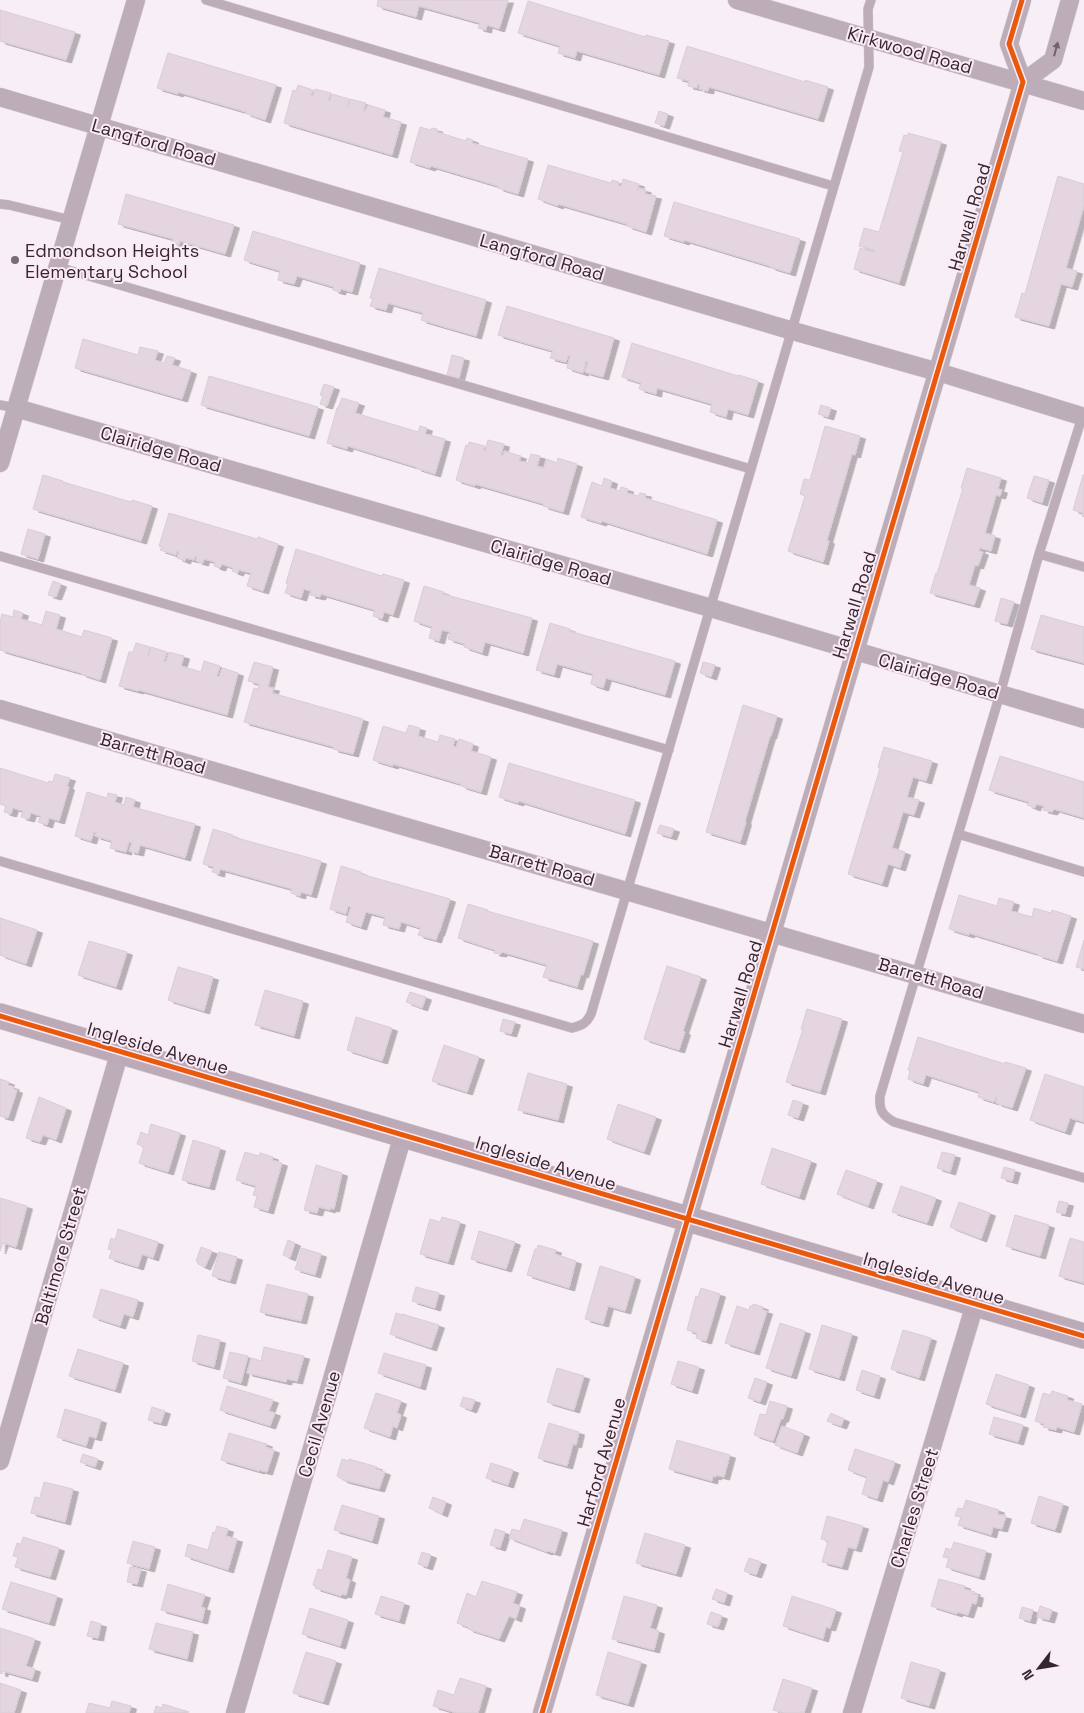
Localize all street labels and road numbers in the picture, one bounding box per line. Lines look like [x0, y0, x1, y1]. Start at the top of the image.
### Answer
street label: Kirkwood Road [845, 21, 975, 79]
street label: Langford Road [89, 113, 219, 171]
street label: Harwall Road [943, 160, 995, 274]
street label: Langford Road [477, 228, 607, 286]
street label: Clairidge Road [98, 421, 224, 477]
street label: Clairidge Road [488, 534, 614, 590]
street label: Harwall Road [827, 548, 881, 662]
street label: Clairidge Road [876, 648, 1002, 704]
street label: Barrett Road [97, 727, 209, 779]
street label: Barrett Road [486, 839, 598, 891]
street label: Harwall Road [713, 937, 767, 1051]
street label: Barrett Road [875, 952, 987, 1004]
street label: Ingleside Avenue [85, 1017, 231, 1079]
street label: Ingleside Avenue [473, 1131, 619, 1195]
street label: Baltimore Street [29, 1184, 91, 1328]
street label: Ingleside Avenue [861, 1247, 1007, 1309]
street label: Cecil Avenue [293, 1368, 345, 1480]
street label: Harford Avenue [572, 1395, 630, 1529]
street label: Charles Street [885, 1445, 943, 1571]

